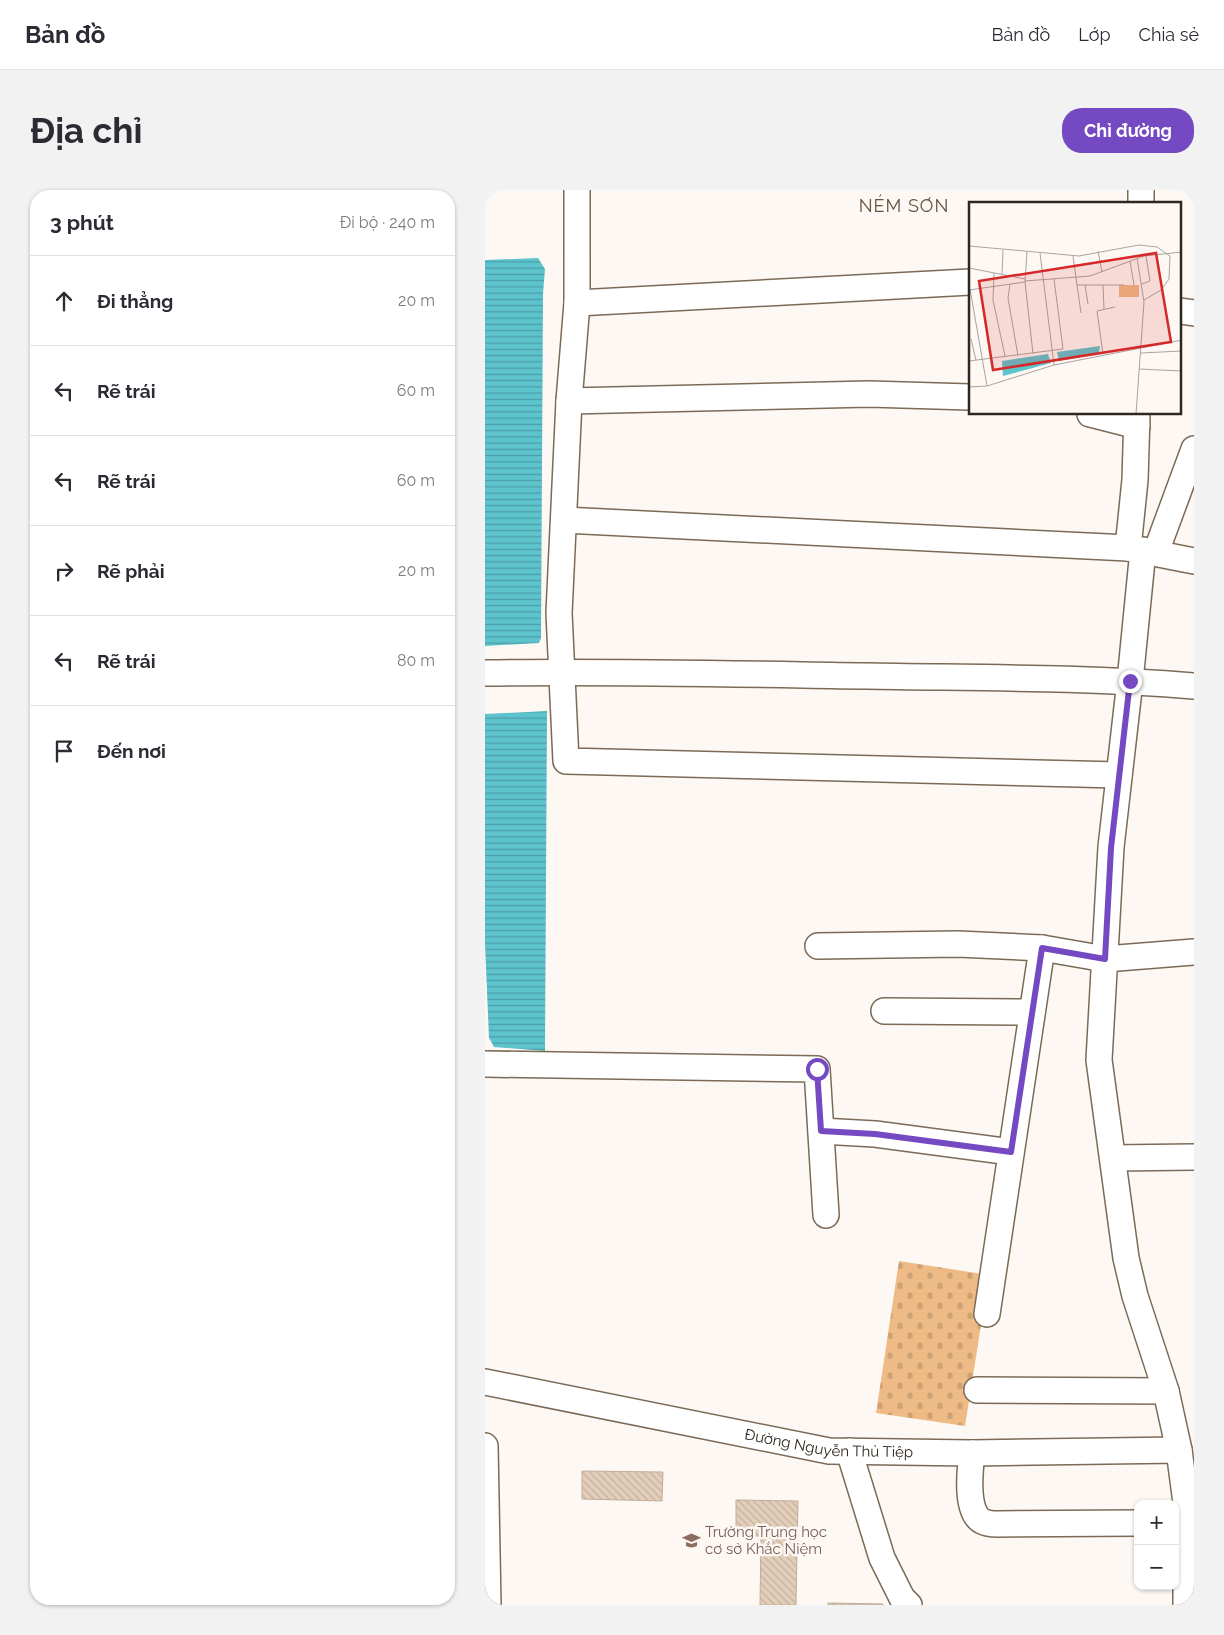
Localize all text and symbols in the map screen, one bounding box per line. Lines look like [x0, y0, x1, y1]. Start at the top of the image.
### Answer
text: Bản đồ [25, 20, 105, 49]
text: Bản đồ [991, 24, 1050, 45]
text: Lớp [1078, 24, 1111, 45]
text: Chia sẻ [1139, 24, 1199, 45]
button: Chỉ đường [1062, 108, 1194, 153]
text: Địa chỉ [30, 110, 142, 151]
district label: NÉM SƠN [859, 194, 949, 216]
inset map [969, 202, 1181, 415]
text: 3 phút [50, 210, 114, 235]
text: Đi bộ · 240 m [340, 213, 435, 232]
icon: ahead [50, 287, 78, 315]
text: Đi thẳng [97, 290, 173, 312]
text: 20 m [398, 291, 435, 310]
icon: left [50, 377, 78, 405]
text: Rẽ trái [97, 380, 156, 402]
text: 60 m [397, 381, 435, 400]
icon: left [50, 467, 78, 495]
text: Rẽ trái [97, 470, 156, 492]
text: 60 m [397, 471, 435, 490]
icon: right [50, 557, 78, 585]
text: Rẽ phải [97, 560, 165, 582]
text: 20 m [398, 561, 435, 580]
icon: left [50, 647, 78, 675]
text: Rẽ trái [97, 650, 156, 672]
text: 80 m [397, 651, 435, 670]
route end [1119, 670, 1142, 693]
icon: arrive [50, 737, 78, 765]
text: Đến nơi [97, 740, 166, 762]
route start [806, 1058, 829, 1081]
street label: Đường Nguyễn Thủ Tiệp [743, 1425, 913, 1461]
map controls [1134, 1500, 1179, 1590]
button: + [1134, 1500, 1179, 1545]
place label: Trường Trung học cơ sở Khắc Niệm [705, 1523, 827, 1558]
school or university icon: Trường Trung học cơ sở Khắc Niệm [681, 1531, 701, 1551]
button: − [1134, 1545, 1179, 1590]

